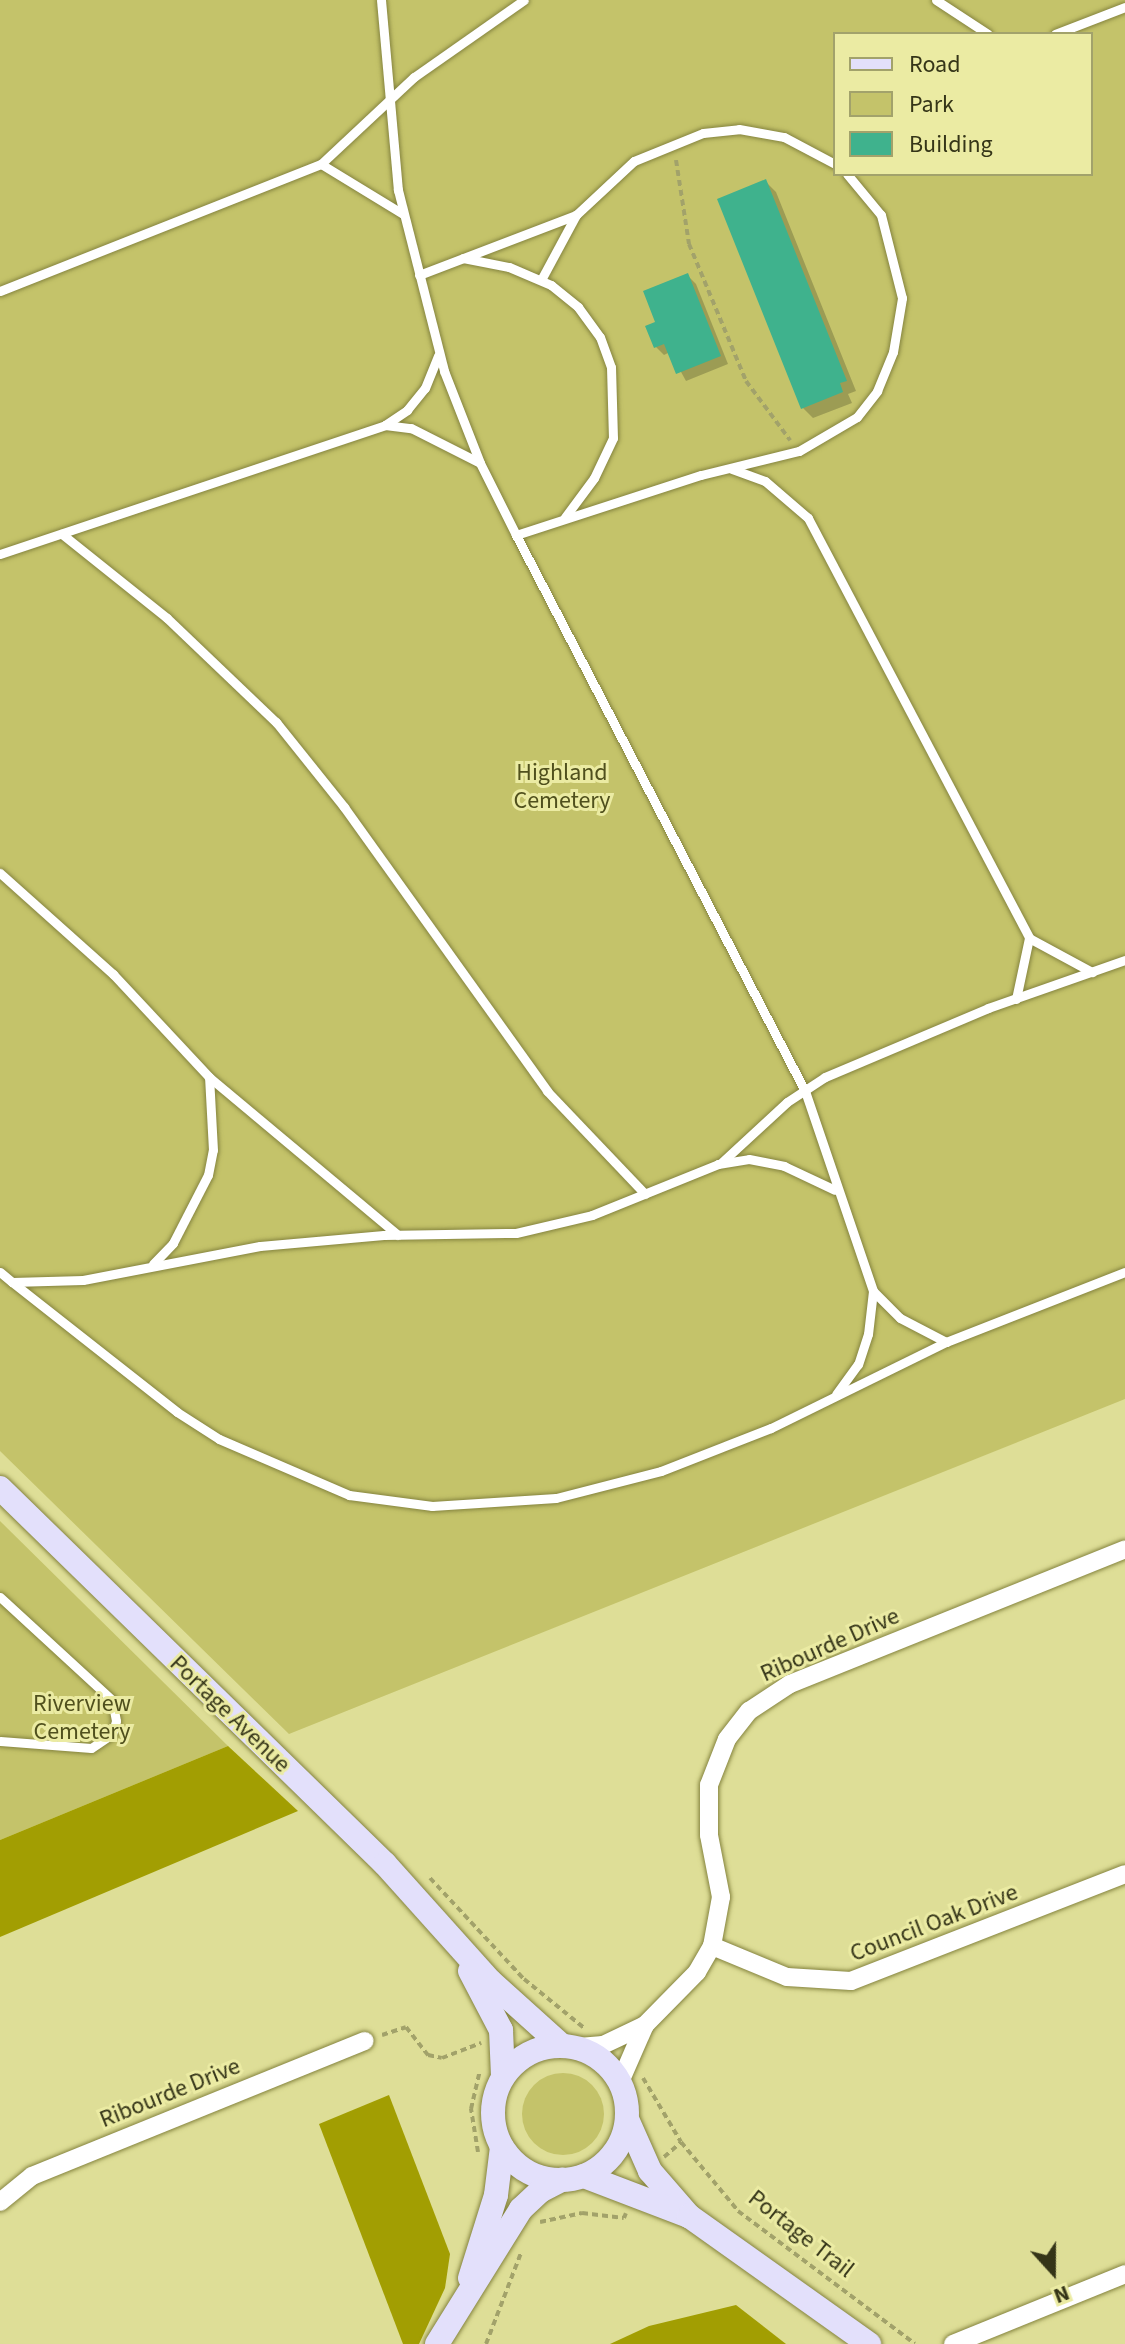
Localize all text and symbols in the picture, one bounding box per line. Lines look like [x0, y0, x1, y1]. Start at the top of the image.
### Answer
legend [833, 32, 1093, 176]
text: Road [909, 47, 961, 82]
text: Park [909, 87, 954, 122]
text: Building [909, 127, 993, 162]
park label: Highland Cemetery [514, 759, 610, 815]
street label: Ribourde Drive [756, 1602, 904, 1688]
street label: Portage Avenue [164, 1649, 296, 1779]
park label: Riverview Cemetery [33, 1690, 131, 1746]
street label: Council Oak Drive [846, 1878, 1022, 1968]
street label: Ribourde Drive [96, 2052, 244, 2134]
street label: Portage Trail [742, 2184, 860, 2284]
north arrow [1013, 2232, 1093, 2312]
text: N [1049, 2277, 1074, 2312]

